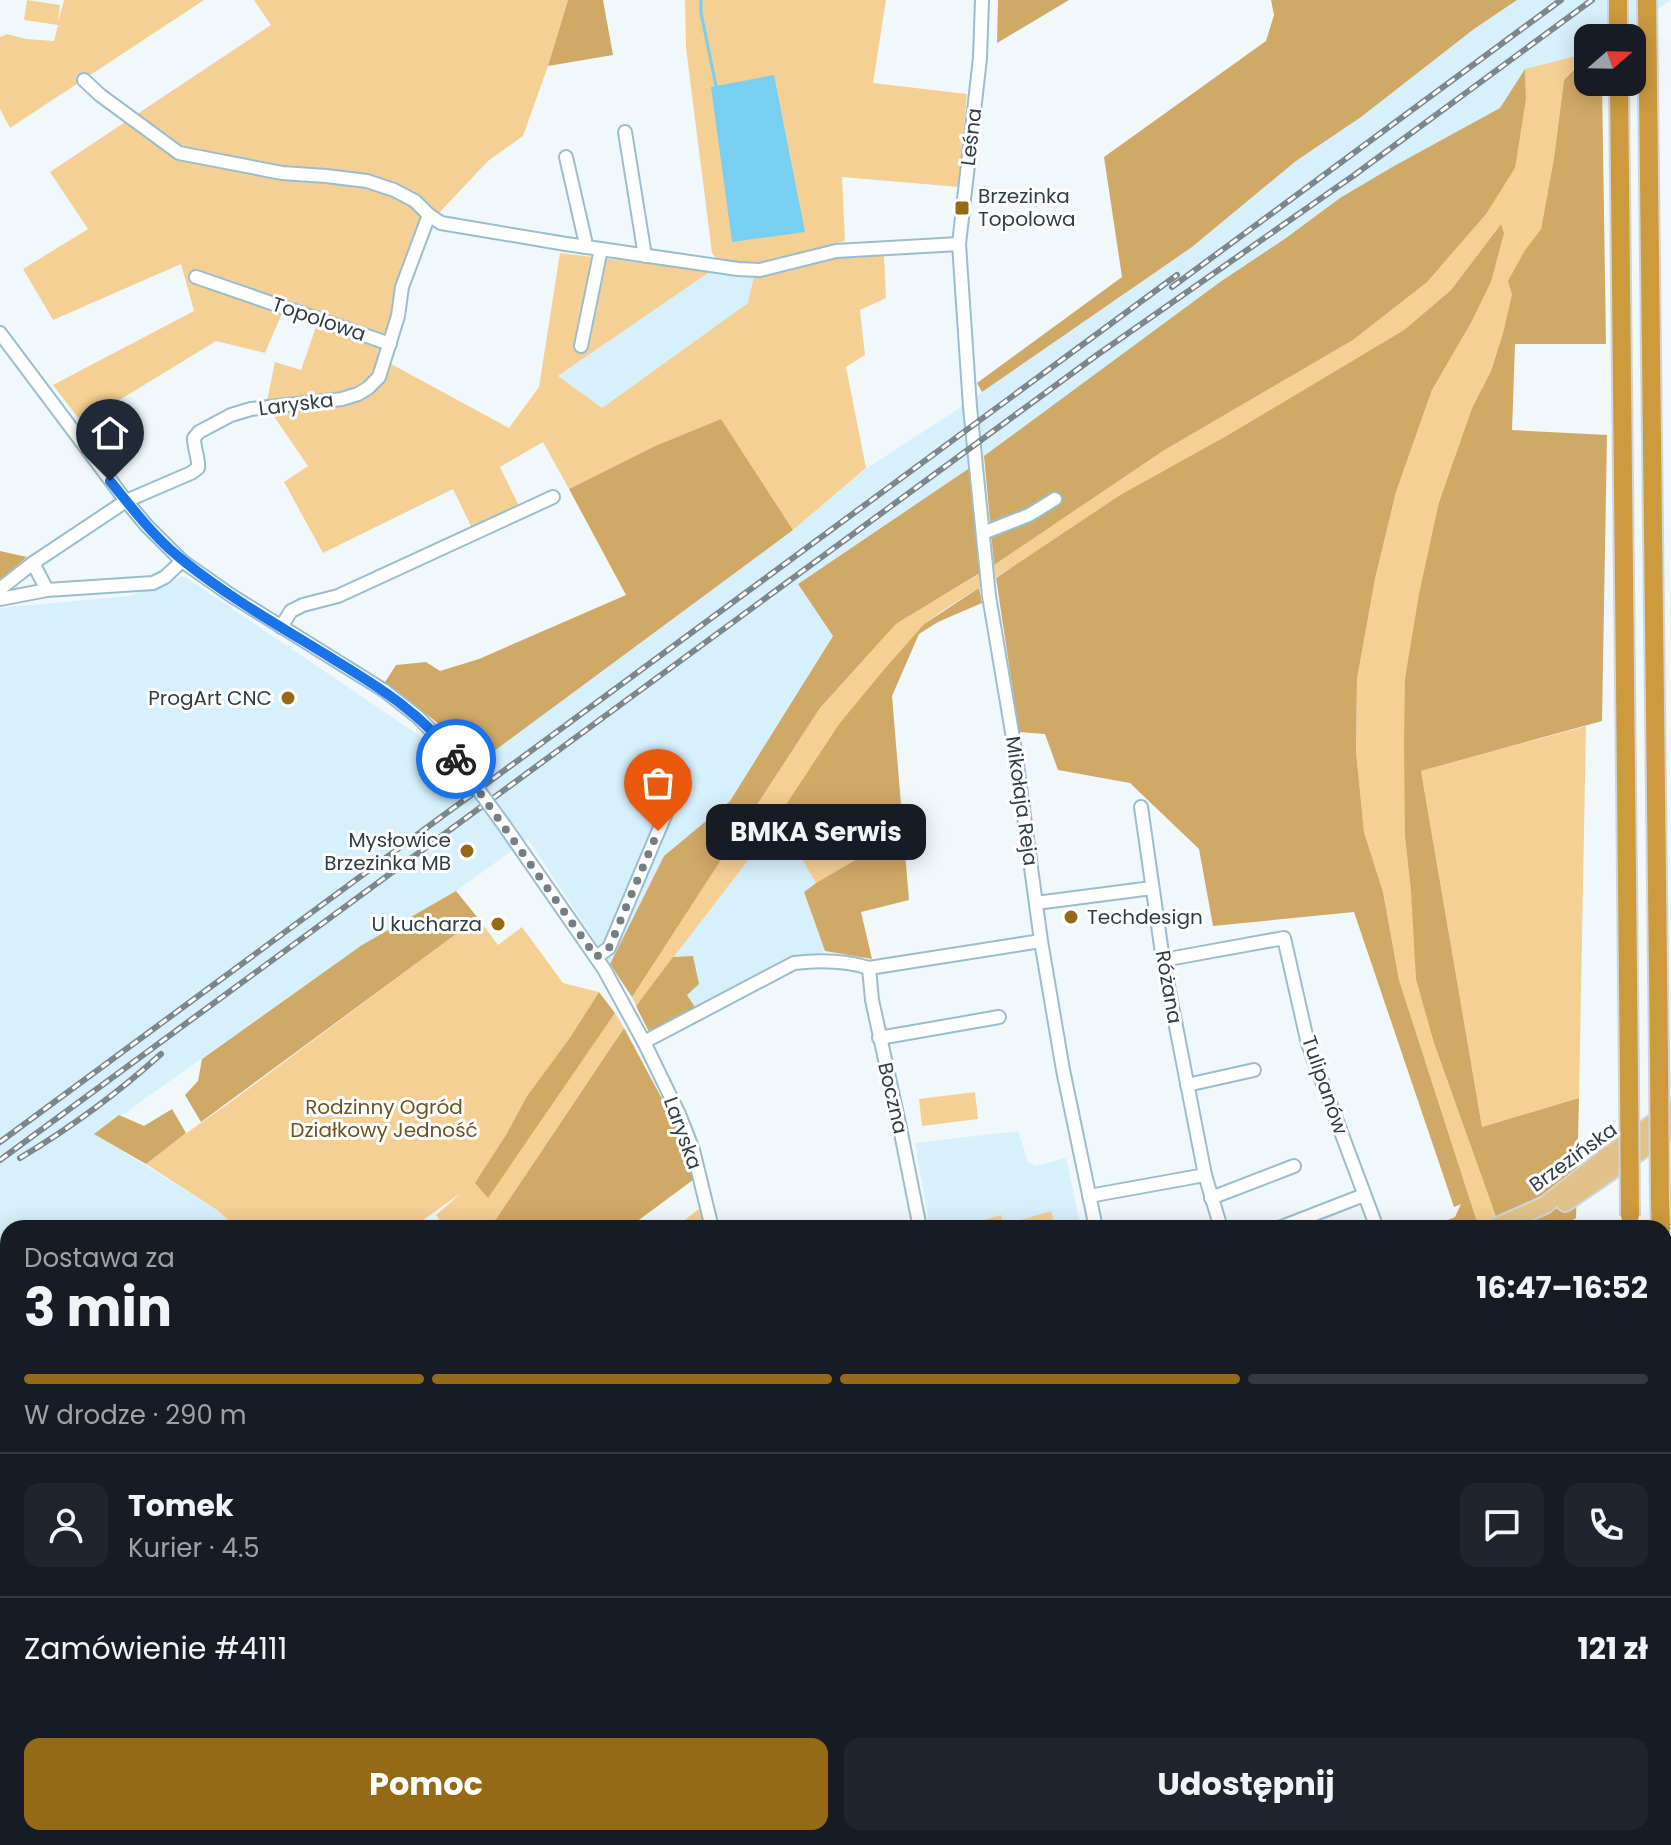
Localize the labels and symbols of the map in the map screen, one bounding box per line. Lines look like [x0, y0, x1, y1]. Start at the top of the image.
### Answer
north arrow [1574, 24, 1646, 96]
street label: Leśna [954, 107, 988, 167]
place label: Brzezinka Topolowa [978, 182, 1076, 233]
marker: Brzezinka Topolowa [953, 199, 971, 217]
street label: Topolowa [268, 290, 370, 348]
street label: Laryska [257, 386, 335, 422]
pin [76, 399, 144, 481]
place label: ProgArt CNC [148, 684, 272, 712]
marker: ProgArt CNC [279, 689, 297, 707]
courier [416, 719, 496, 799]
street label: Mikołaja Reja [999, 734, 1045, 868]
pin [624, 749, 692, 831]
callout: BMKA Serwis [706, 803, 926, 859]
place label: Mysłowice Brzezinka MB [324, 826, 451, 877]
marker: Mysłowice Brzezinka MB [458, 842, 476, 860]
place label: Techdesign [1087, 903, 1203, 931]
marker: Techdesign [1062, 908, 1080, 926]
place label: U kucharza [372, 910, 482, 938]
marker: U kucharza [489, 915, 507, 933]
street label: Różana [1149, 948, 1189, 1026]
street label: Tulipanów [1295, 1032, 1355, 1139]
street label: Boczna [871, 1059, 915, 1137]
park label: Rodzinny Ogród Działkowy Jedność [290, 1093, 478, 1144]
street label: Laryska [657, 1093, 709, 1173]
street label: Brzezińska [1523, 1116, 1623, 1198]

